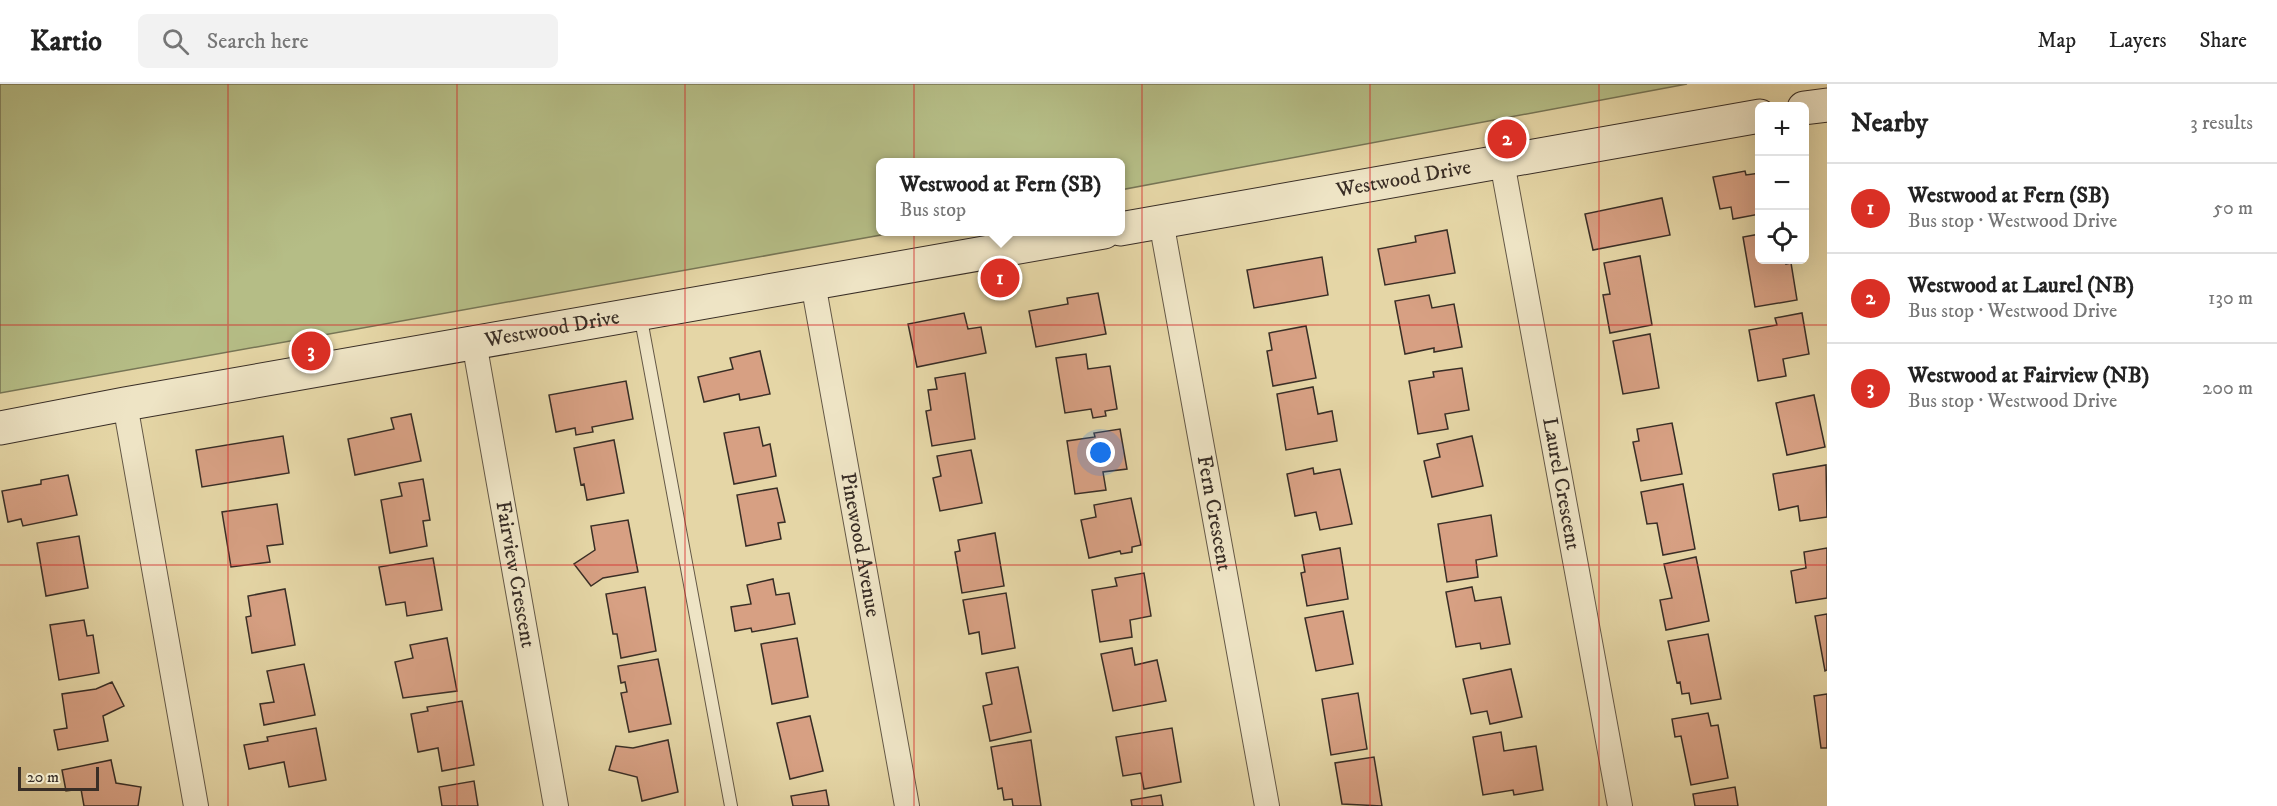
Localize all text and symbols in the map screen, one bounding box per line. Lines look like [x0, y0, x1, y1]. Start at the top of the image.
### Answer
search box [138, 14, 558, 68]
text: Kartio [30, 24, 102, 59]
icon: search [159, 25, 192, 58]
text: Search here [207, 28, 309, 55]
text: Map [2037, 28, 2076, 54]
text: Layers [2109, 28, 2167, 54]
text: Share [2200, 28, 2247, 54]
map controls [1755, 102, 1809, 264]
button: + [1755, 102, 1809, 156]
text: Nearby [1851, 107, 1928, 140]
text: 3 results [2190, 111, 2253, 136]
pin: 2 [1488, 116, 1526, 162]
street label: Westwood Drive [1333, 154, 1473, 204]
button: − [1755, 156, 1809, 210]
popup [876, 158, 1125, 236]
text: Westwood at Fern (SB) [900, 171, 1101, 198]
text: Westwood at Fern (SB) [1908, 182, 2109, 209]
text: 1 [1867, 196, 1874, 221]
text: 50 m [2213, 196, 2253, 221]
text: Bus stop [900, 198, 966, 223]
text: Bus stop · Westwood Drive [1908, 209, 2117, 234]
button: locate [1755, 210, 1809, 264]
pin: 1 [980, 256, 1020, 300]
text: Westwood at Laurel (NB) [1908, 272, 2134, 299]
text: 2 [1866, 286, 1875, 311]
text: 130 m [2208, 286, 2253, 311]
text: Bus stop · Westwood Drive [1908, 299, 2117, 324]
street label: Westwood Drive [482, 304, 622, 354]
pin: 3 [292, 328, 330, 374]
text: Westwood at Fairview (NB) [1908, 362, 2149, 389]
text: 3 [1867, 376, 1874, 401]
text: 200 m [2202, 376, 2253, 401]
text: Bus stop · Westwood Drive [1908, 389, 2117, 414]
street label: Laurel Crescent [1536, 415, 1586, 552]
your location [1086, 438, 1115, 467]
street label: Fern Crescent [1191, 453, 1237, 573]
street label: Pinewood Avenue [834, 470, 886, 620]
street label: Fairview Crescent [489, 499, 541, 650]
scale bar [18, 764, 99, 792]
text: 20 m [27, 767, 59, 787]

